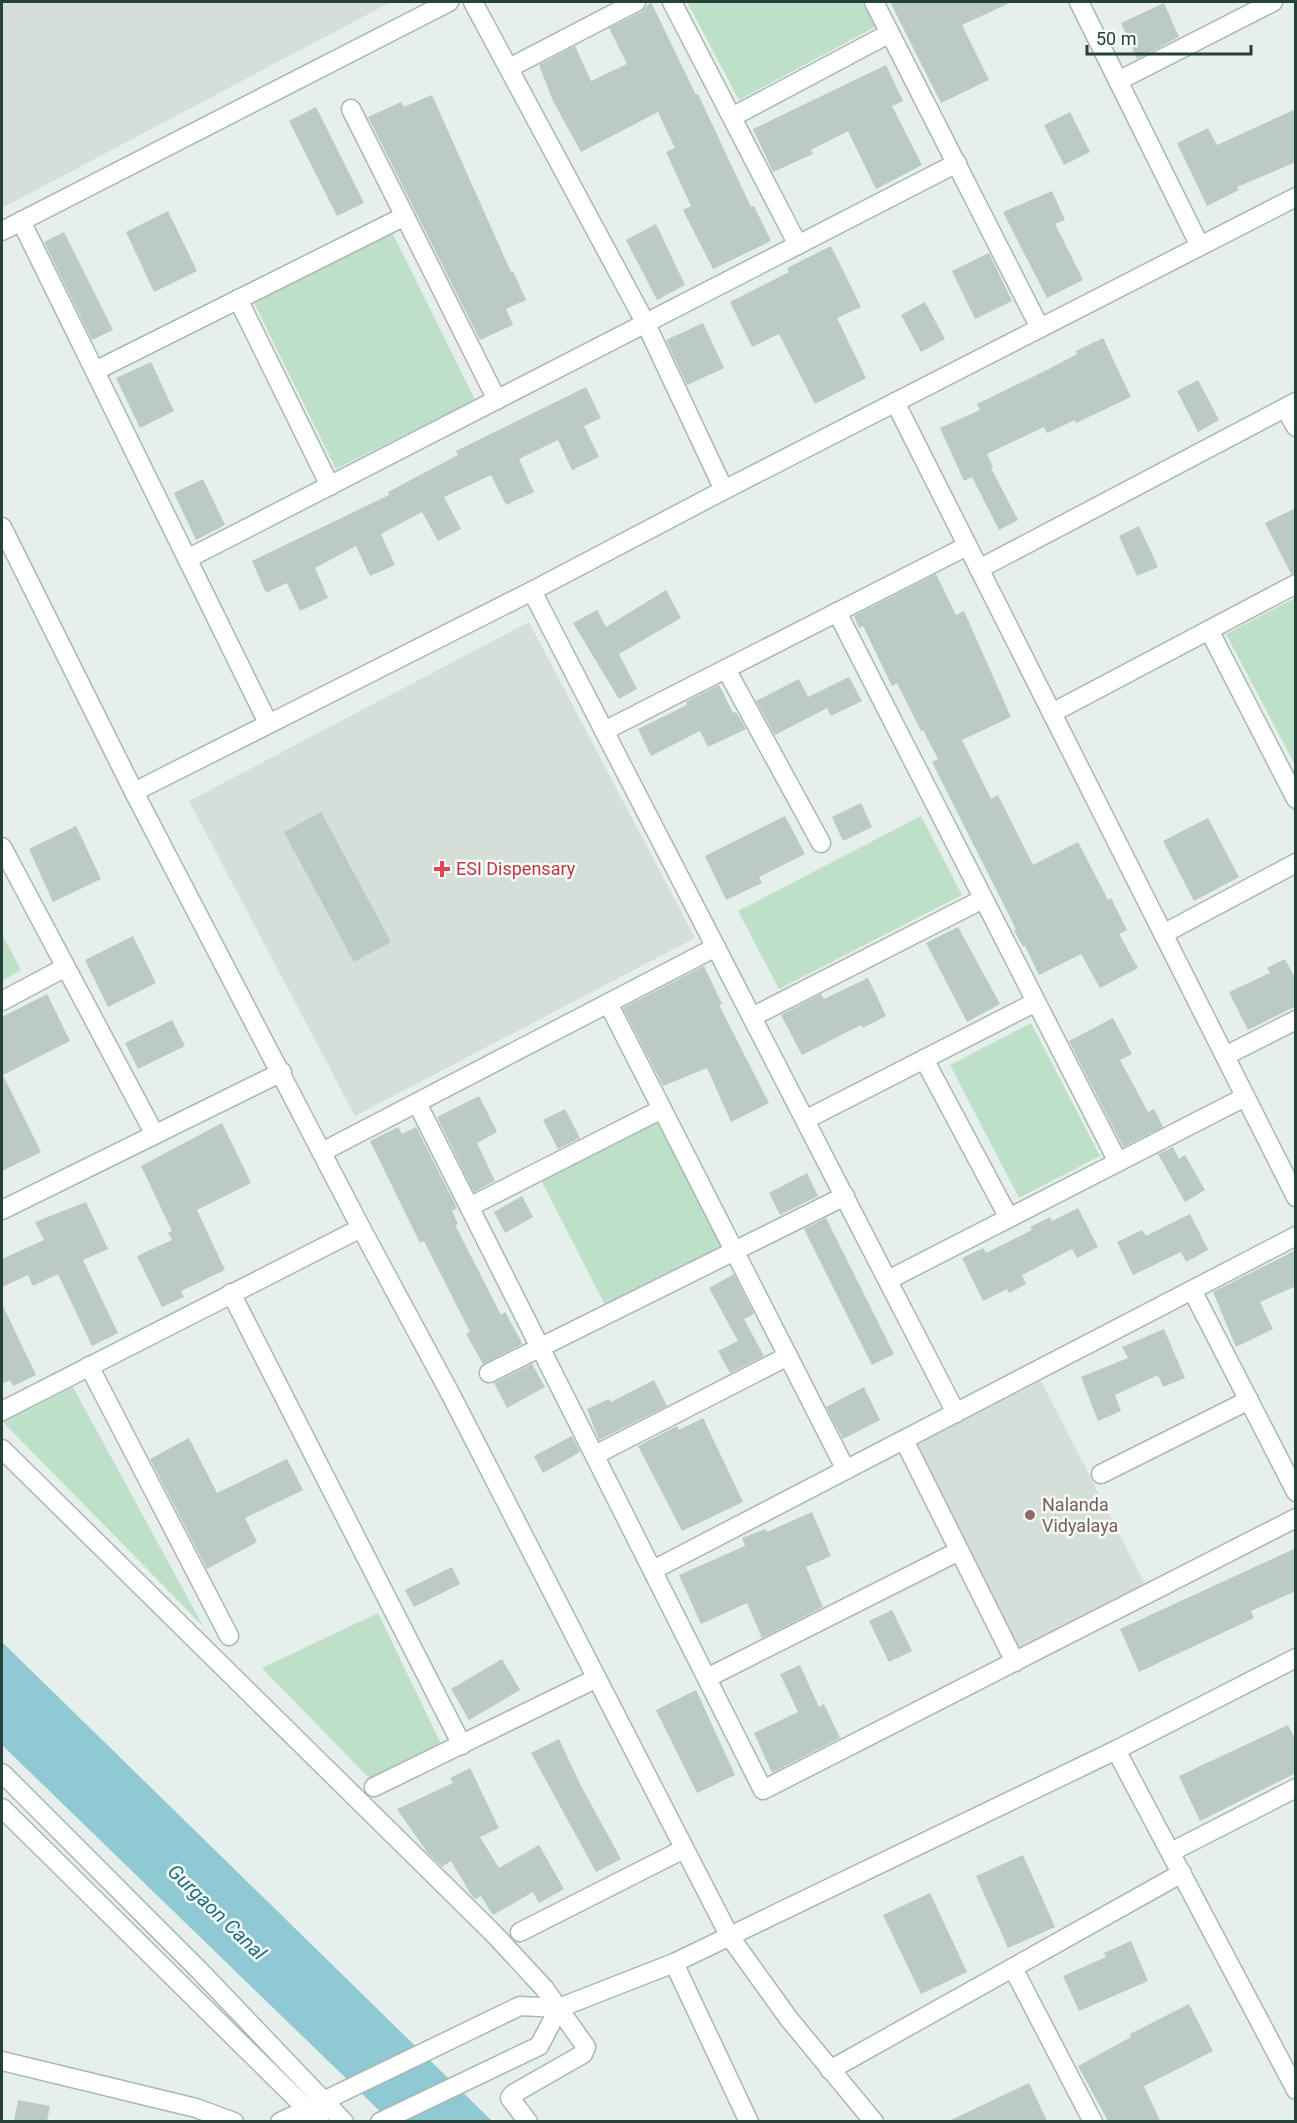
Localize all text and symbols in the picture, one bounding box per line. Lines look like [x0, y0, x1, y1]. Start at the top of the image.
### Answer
scale bar [1087, 18, 1250, 56]
text: 50 m [1096, 28, 1136, 49]
place label: ESI Dispensary [456, 858, 576, 879]
marker: ESI Dispensary [433, 860, 451, 878]
place label: Nalanda Vidyalaya [1042, 1494, 1118, 1536]
marker: Nalanda Vidyalaya [1023, 1508, 1037, 1522]
water label: Gurgaon Canal [163, 1859, 271, 1965]

